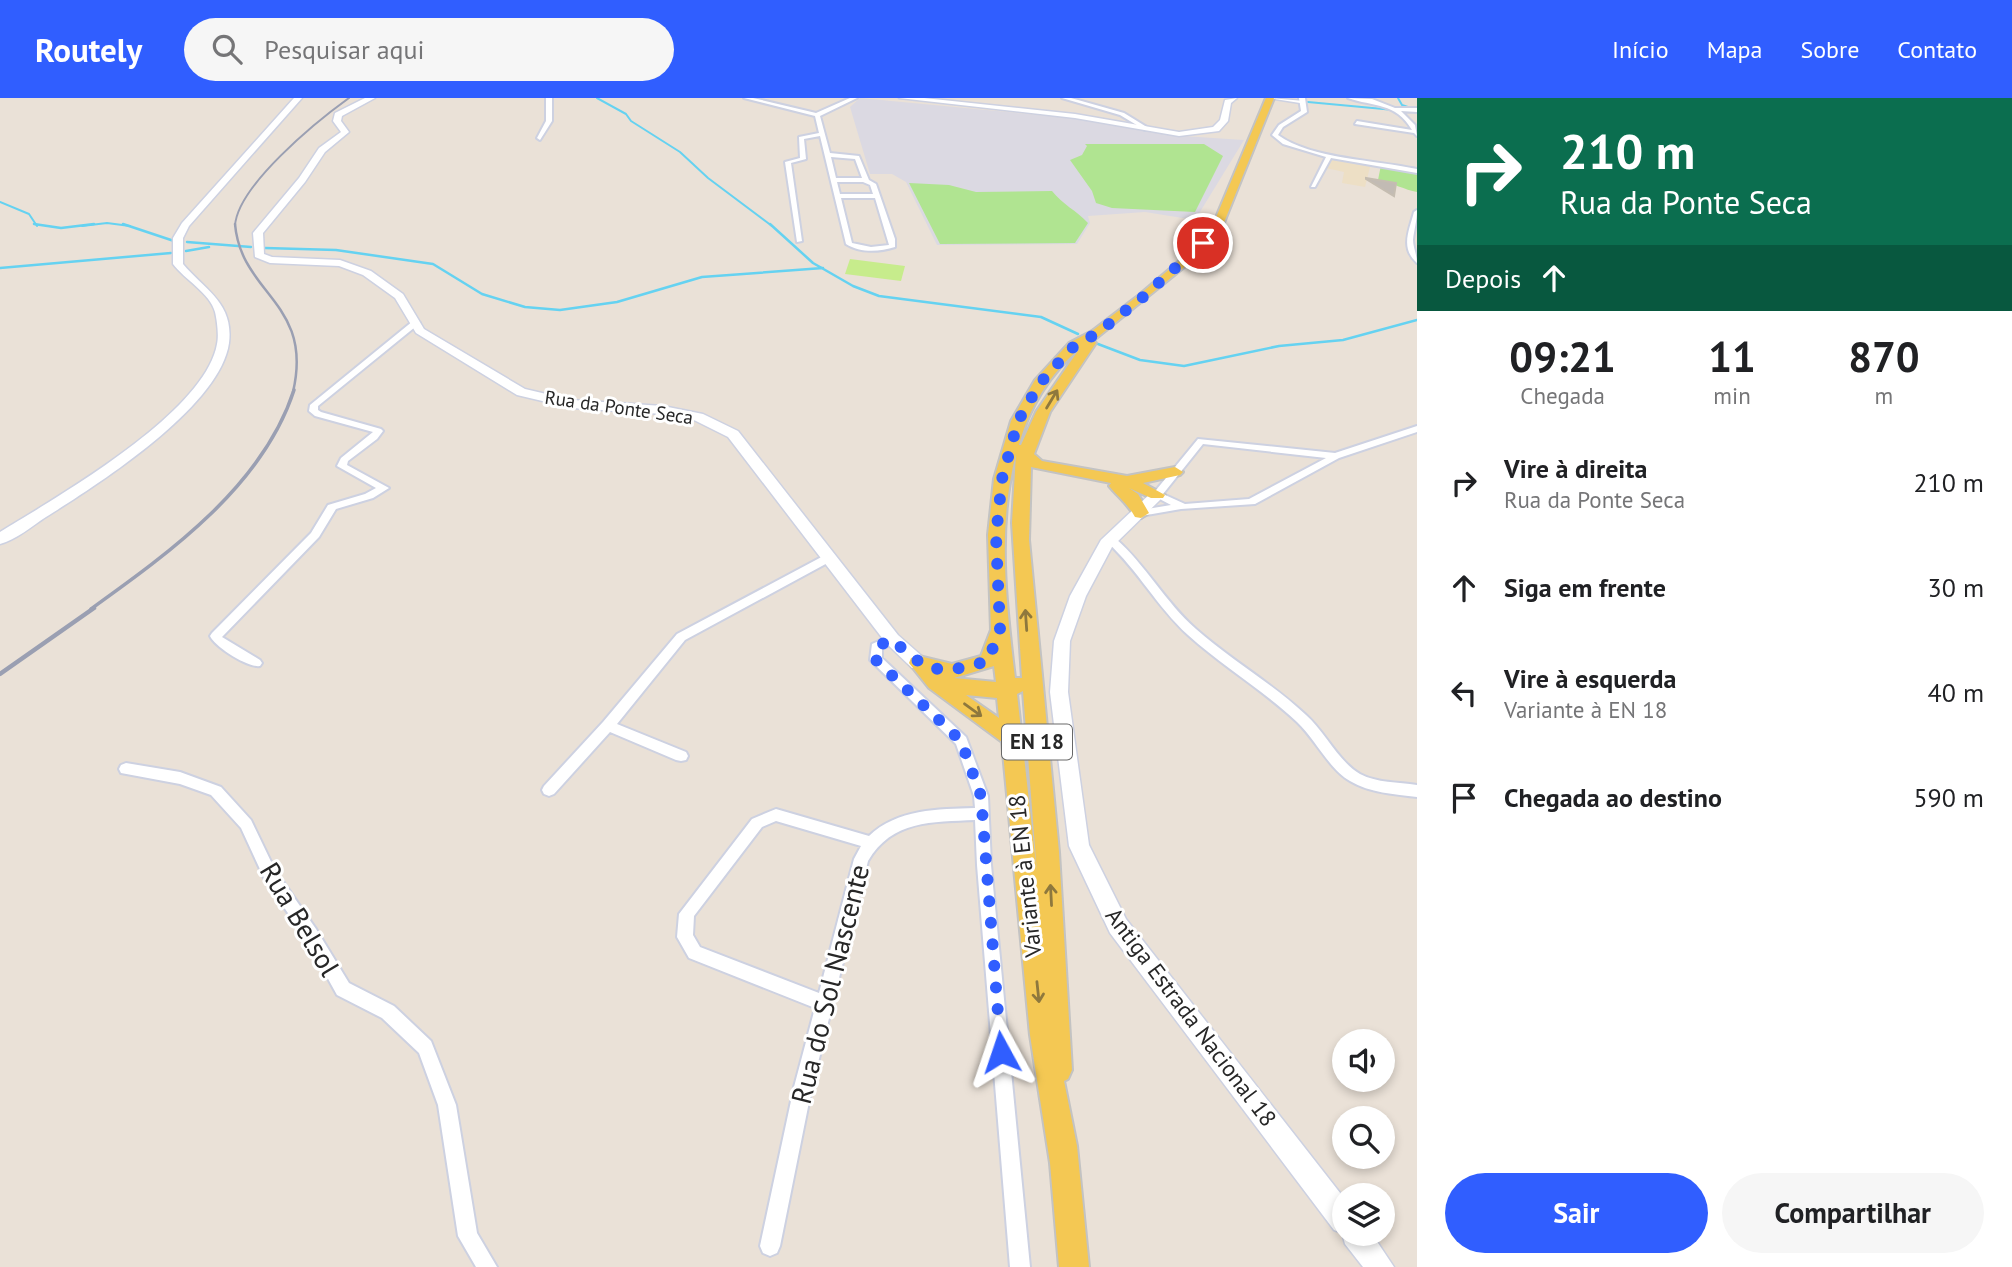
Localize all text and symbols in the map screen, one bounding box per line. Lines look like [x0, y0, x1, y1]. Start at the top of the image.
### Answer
search box [184, 18, 674, 81]
text: Routely [35, 28, 142, 71]
icon: search [208, 30, 246, 68]
text: Pesquisar aqui [264, 33, 425, 66]
text: Início [1612, 34, 1669, 65]
text: Mapa [1707, 34, 1762, 65]
text: Sobre [1800, 34, 1859, 65]
text: Contato [1897, 34, 1977, 65]
text: 210 m [1560, 119, 1695, 183]
icon: right [1445, 126, 1536, 217]
text: Rua da Ponte Seca [1560, 181, 1812, 223]
pin [1173, 213, 1233, 273]
icon: arrive [1184, 224, 1222, 262]
icon: ahead [1535, 259, 1573, 297]
text: Depois [1445, 262, 1521, 295]
text: 09:21 [1509, 329, 1616, 384]
text: 11 [1708, 329, 1756, 384]
text: 870 [1848, 329, 1920, 384]
text: Chegada [1520, 381, 1605, 410]
text: min [1713, 381, 1751, 410]
text: m [1875, 381, 1893, 410]
street label: Rua da Ponte Seca [543, 385, 695, 429]
one-way arrow [1045, 389, 1059, 409]
text: Vire à direita [1504, 452, 1647, 485]
icon: right [1445, 464, 1483, 502]
text: 210 m [1913, 466, 1984, 499]
text: Rua da Ponte Seca [1504, 485, 1685, 514]
icon: ahead [1445, 569, 1483, 607]
text: Siga em frente [1504, 571, 1666, 604]
text: 30 m [1928, 571, 1984, 604]
one-way arrow [1019, 609, 1032, 632]
text: Vire à esquerda [1504, 662, 1676, 695]
icon: left [1445, 674, 1483, 712]
text: 40 m [1928, 676, 1984, 709]
text: Variante à EN 18 [1504, 695, 1667, 724]
one-way arrow [963, 703, 982, 717]
road number: EN 18 [1002, 724, 1072, 760]
icon: arrive [1445, 779, 1483, 817]
text: Chegada ao destino [1504, 781, 1722, 814]
text: 590 m [1913, 781, 1984, 814]
street label: Variante à EN 18 [1002, 793, 1048, 960]
street label: Rua Belsol [252, 855, 349, 983]
street label: Rua do Sol Nascente [782, 860, 877, 1107]
one-way arrow [1044, 884, 1057, 907]
street label: Antiga Estrada Nacional 18 [1100, 902, 1283, 1132]
one-way arrow [1032, 980, 1045, 1003]
position arrow [964, 1015, 1038, 1089]
map controls [1332, 1029, 1395, 1246]
button: sound [1332, 1029, 1395, 1092]
button: search [1332, 1106, 1395, 1169]
button: Sair [1445, 1173, 1708, 1253]
button: Compartilhar [1722, 1173, 1984, 1253]
button: layers [1332, 1183, 1395, 1246]

